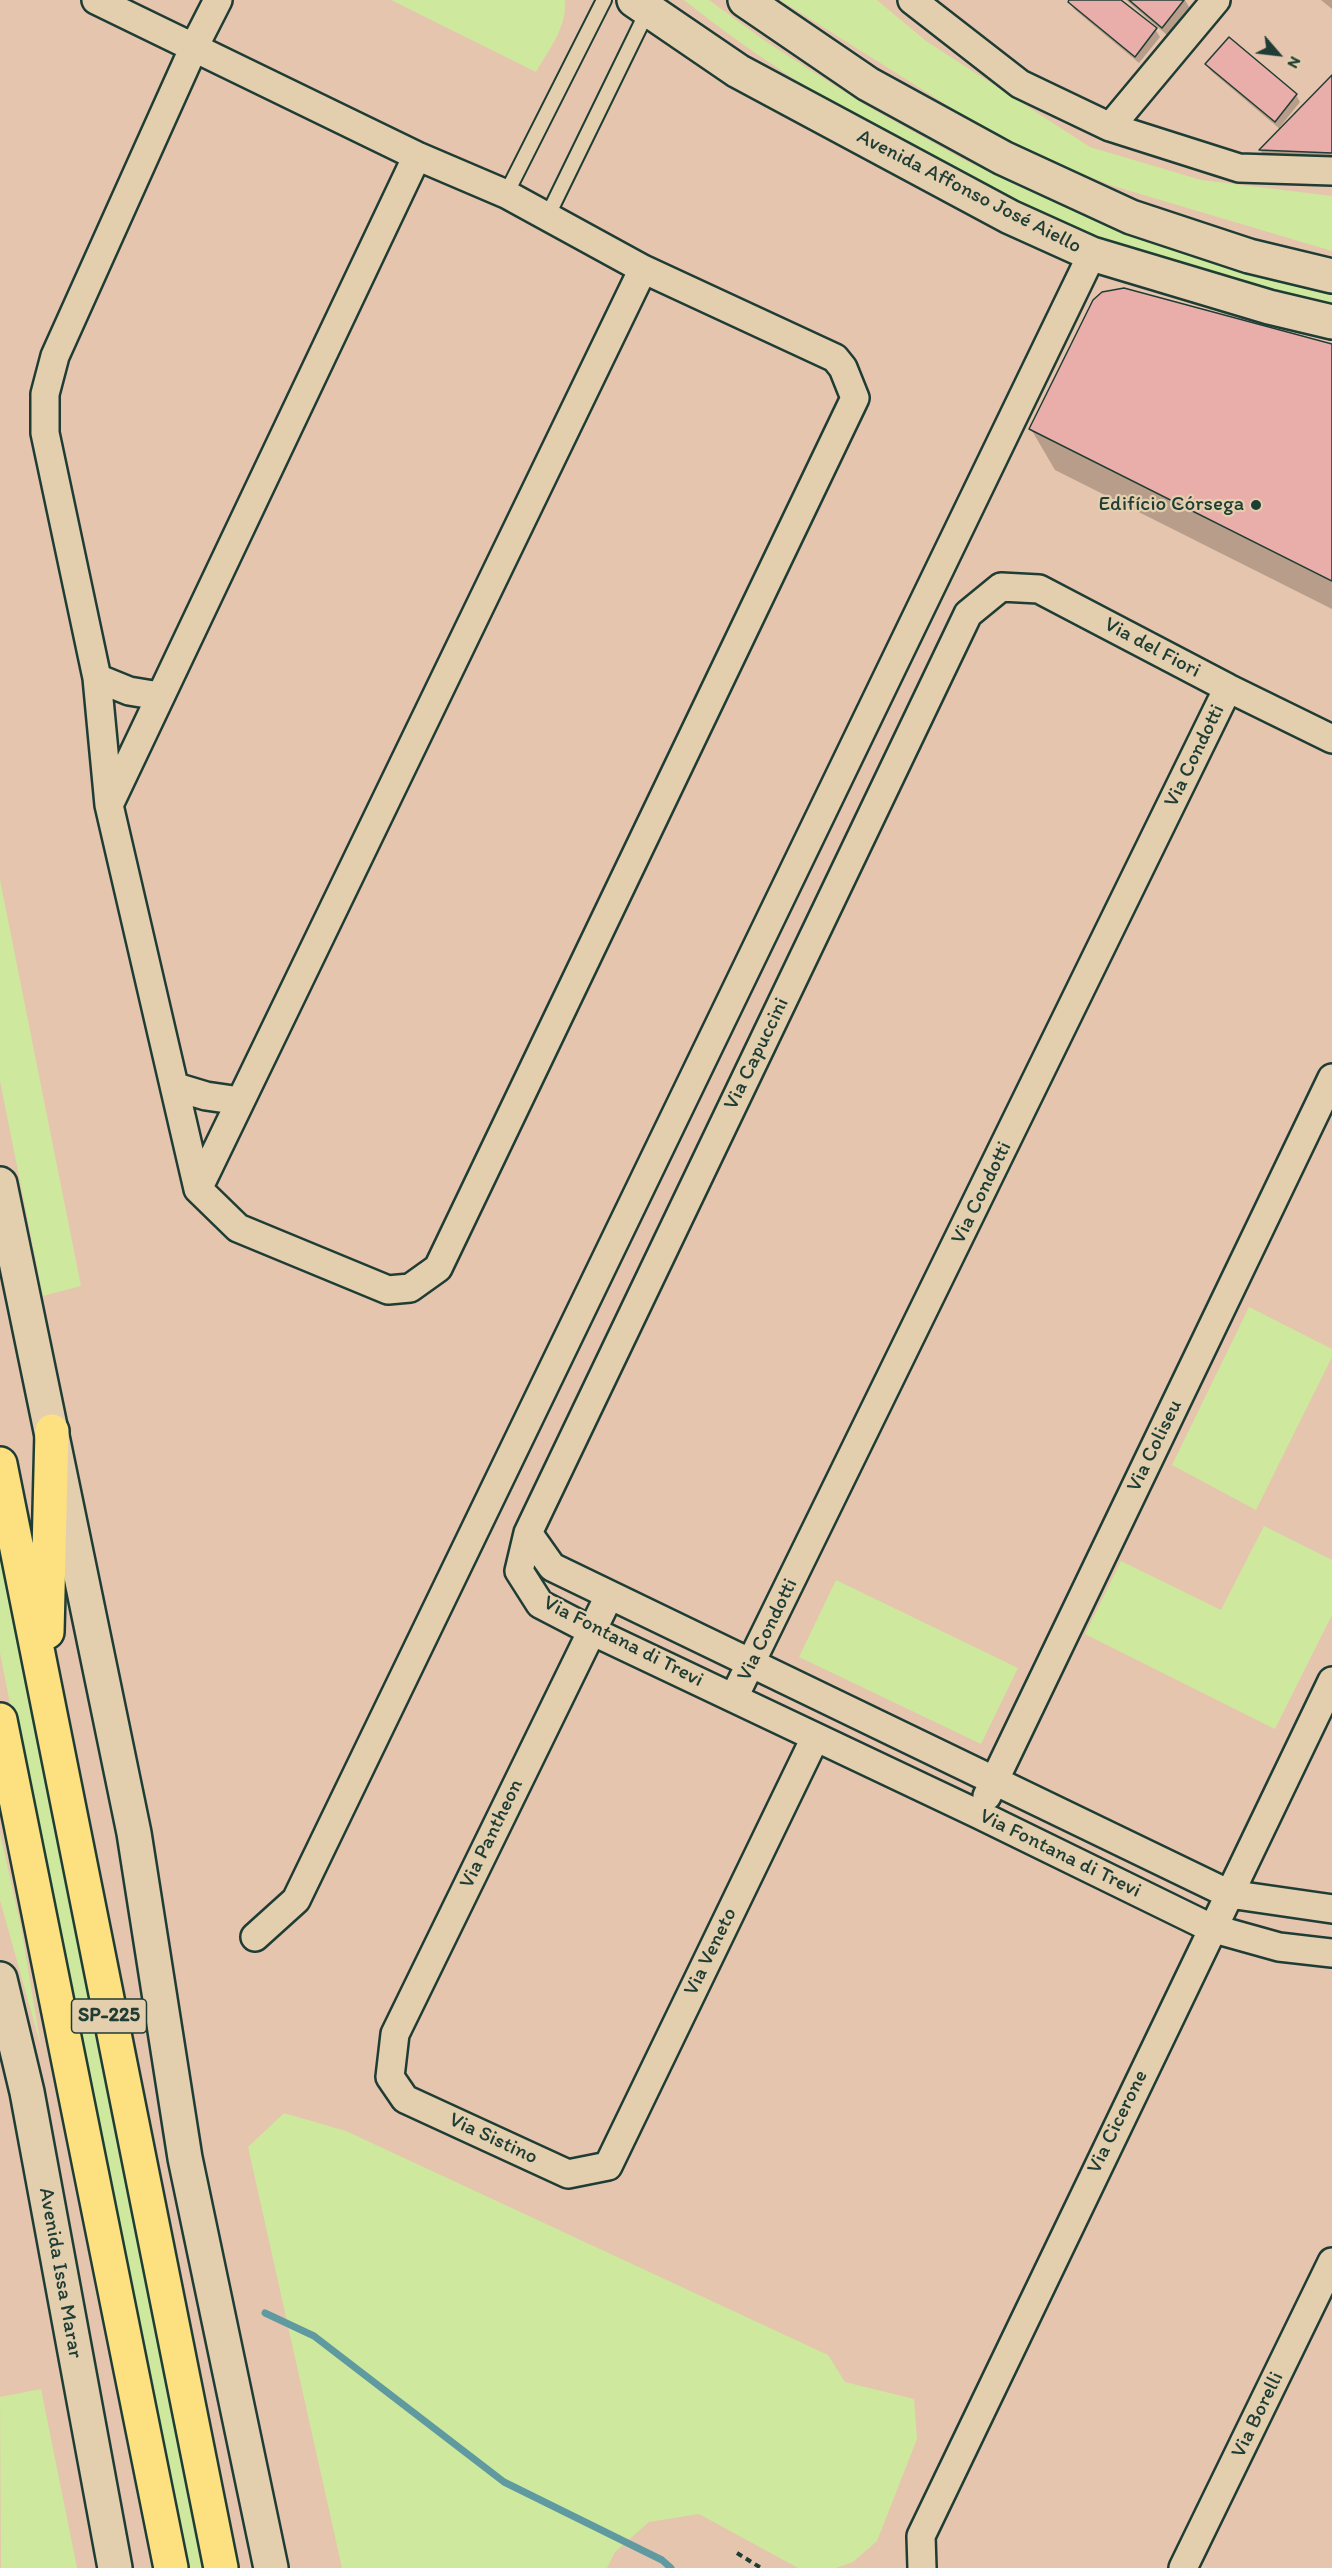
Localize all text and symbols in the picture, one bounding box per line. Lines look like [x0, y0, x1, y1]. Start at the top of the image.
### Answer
north arrow [1248, 24, 1308, 84]
text: N [1283, 53, 1305, 72]
street label: Avenida Affonso José Aiello [853, 124, 1085, 260]
place label: Edifício Córsega [1098, 492, 1244, 518]
marker: Edifício Córsega [1249, 498, 1263, 512]
street label: Via del Fiori [1100, 612, 1204, 684]
street label: Via Condotti [1159, 701, 1231, 811]
street label: Via Capuccini [719, 994, 795, 1114]
street label: Via Condotti [946, 1138, 1018, 1248]
street label: Via Coliseu [1122, 1396, 1188, 1496]
street label: Via Condotti [732, 1575, 804, 1685]
street label: Via Fontana di Trevi [539, 1591, 707, 1693]
street label: Via Pantheon [455, 1775, 529, 1893]
street label: Via Fontana di Trevi [975, 1804, 1145, 1904]
street label: Via Veneto [679, 1904, 743, 2000]
road number: SP-225 [72, 1999, 146, 2033]
street label: Via Cicerone [1082, 2066, 1154, 2178]
street label: Via Sistino [445, 2107, 541, 2171]
street label: Avenida Issa Marar [33, 2186, 87, 2360]
street label: Via Borelli [1226, 2368, 1290, 2462]

